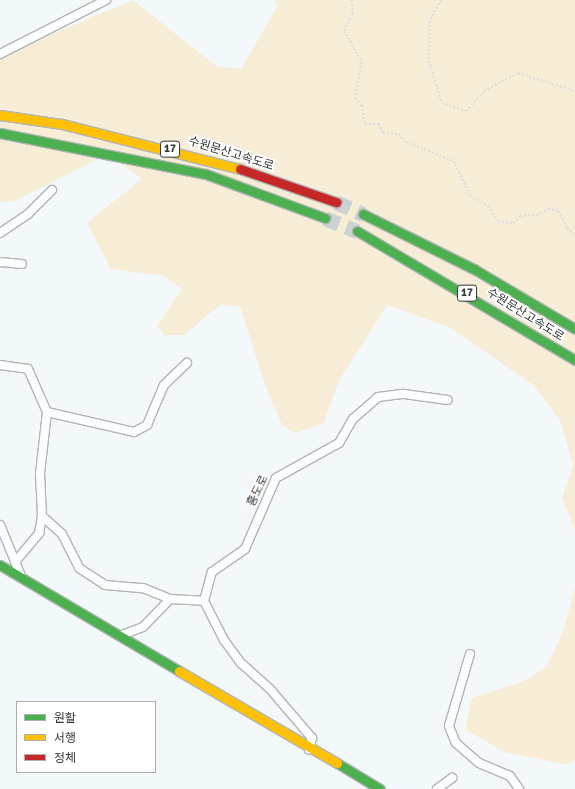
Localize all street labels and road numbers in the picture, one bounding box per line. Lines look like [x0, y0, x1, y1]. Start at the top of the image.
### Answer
street label: 수원문산고속도로 [187, 134, 275, 174]
road number: 17 [160, 140, 180, 158]
road number: 17 [457, 284, 477, 302]
street label: 수원문산고속도로 [484, 285, 566, 345]
street label: 흥도로 [244, 473, 272, 509]

